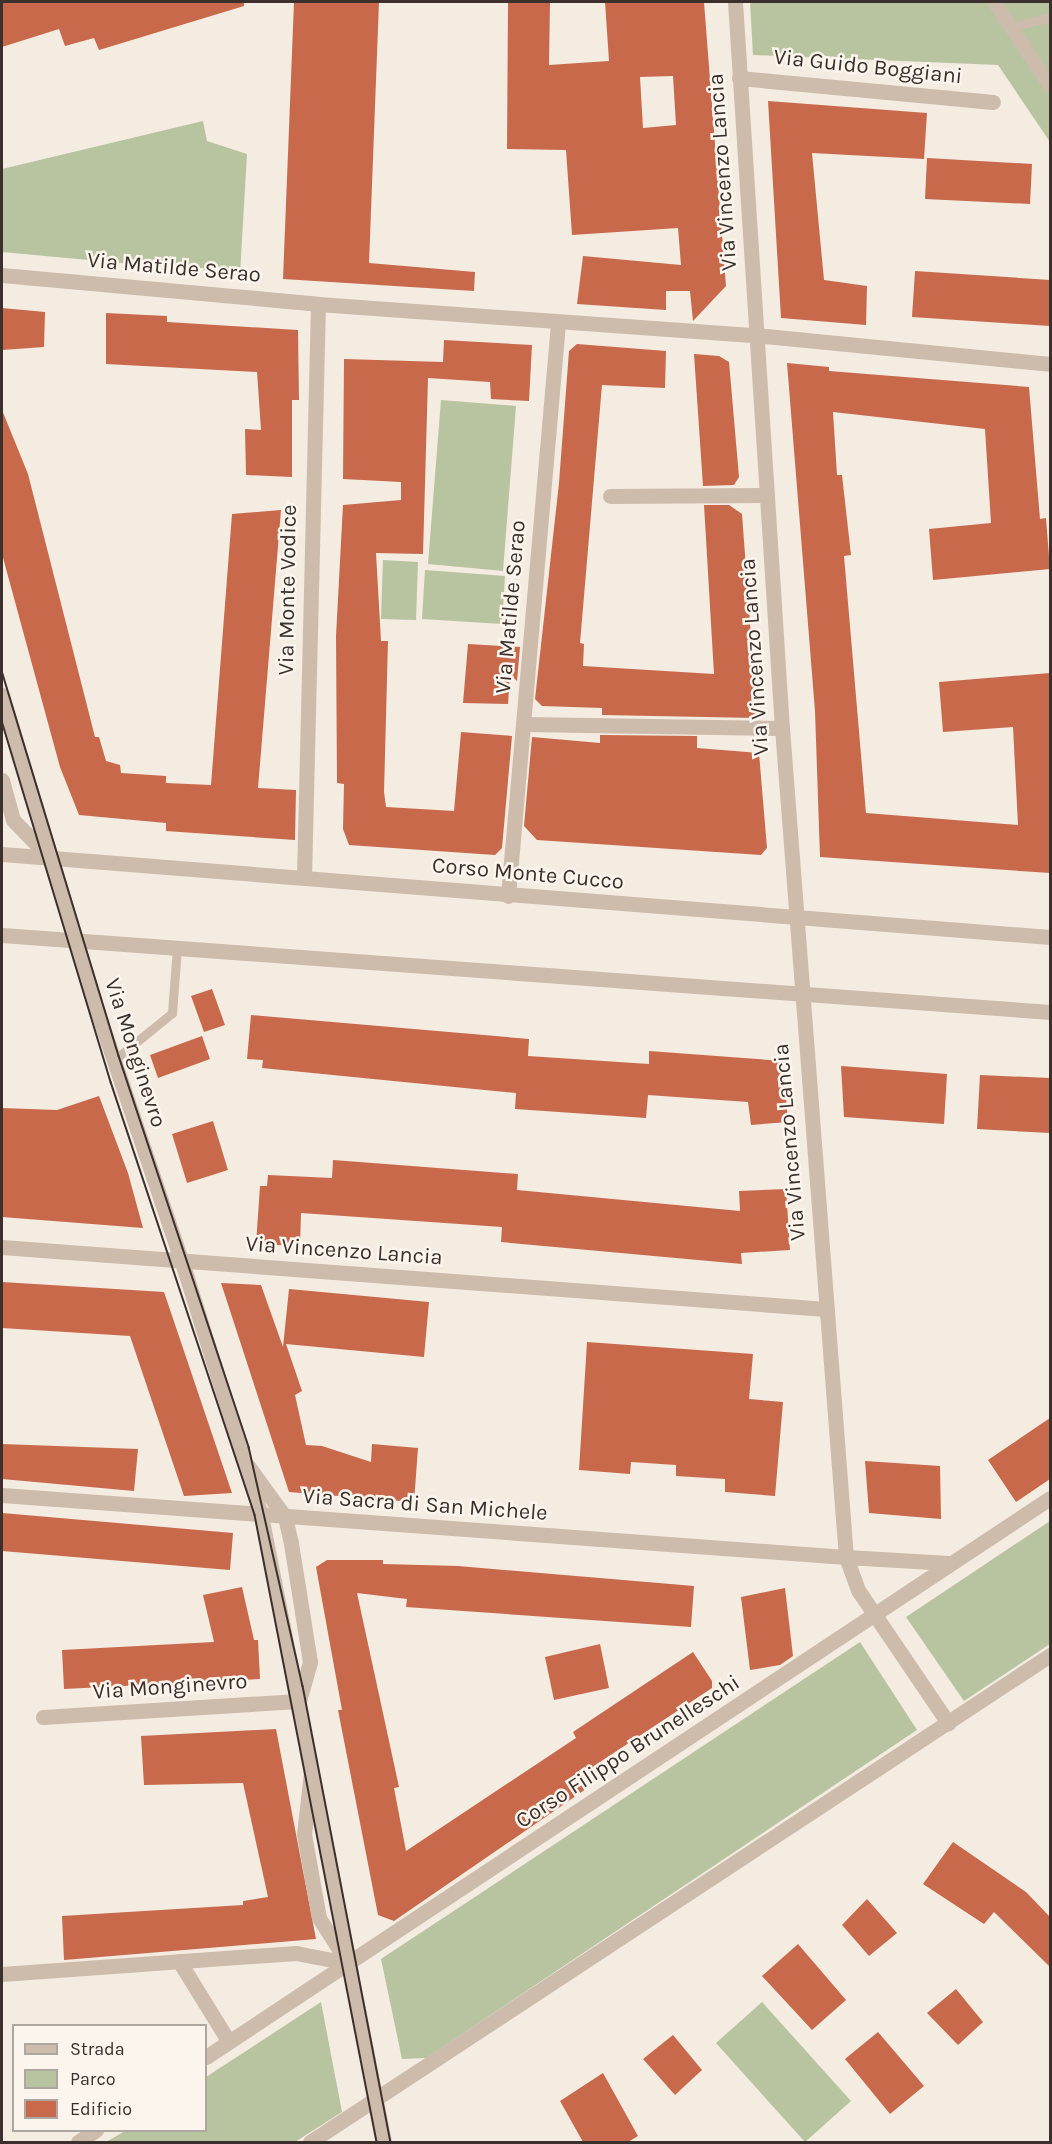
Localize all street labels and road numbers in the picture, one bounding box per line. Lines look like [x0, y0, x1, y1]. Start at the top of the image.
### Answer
street label: Via Guido Boggiani [772, 44, 964, 90]
street label: Via Vincenzo Lancia [703, 72, 743, 272]
street label: Via Matilde Serao [86, 247, 262, 289]
street label: Via Monte Vodice [273, 504, 303, 676]
street label: Via Matilde Serao [490, 519, 532, 695]
street label: Via Vincenzo Lancia [735, 557, 775, 757]
street label: Corso Monte Cucco [431, 852, 625, 896]
street label: Via Monginevro [99, 975, 171, 1131]
street label: Via Vincenzo Lancia [768, 1042, 812, 1242]
street label: Via Vincenzo Lancia [244, 1231, 444, 1271]
street label: Via Sacra di San Michele [302, 1483, 548, 1527]
street label: Via Monginevro [92, 1668, 248, 1706]
street label: Corso Filippo Brunelleschi [511, 1670, 745, 1834]

